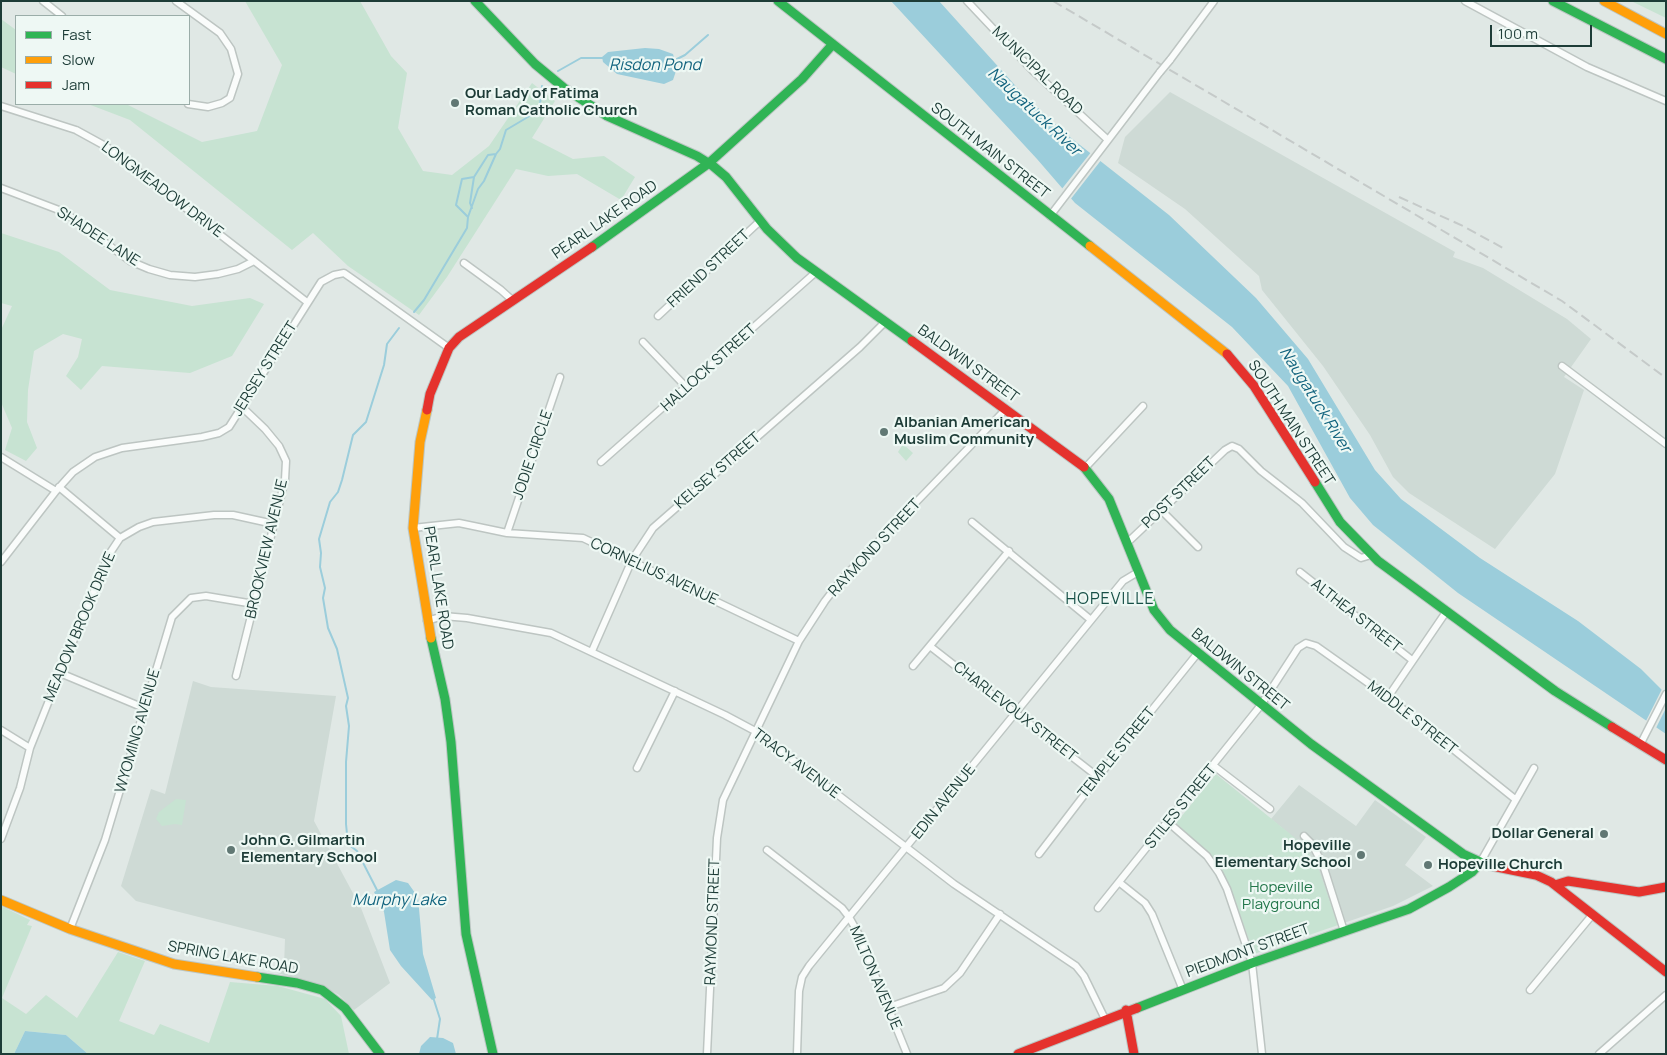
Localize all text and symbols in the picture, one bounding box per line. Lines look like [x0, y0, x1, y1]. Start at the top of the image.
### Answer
legend [15, 15, 190, 105]
scale bar [1492, 15, 1594, 47]
street label: MUNICIPAL ROAD [988, 23, 1086, 119]
text: 100 m [1498, 23, 1538, 44]
text: Fast [62, 24, 91, 45]
text: Slow [62, 49, 95, 70]
water label: Risdon Pond [609, 56, 701, 76]
water label: Naugatuck River [983, 64, 1085, 160]
text: Jam [62, 74, 90, 95]
place label: Our Lady of Fatima Roman Catholic Church [465, 85, 637, 120]
marker: Our Lady of Fatima Roman Catholic Church [449, 97, 461, 109]
street label: SOUTH MAIN STREET [927, 99, 1053, 203]
street label: LONGMEADOW DRIVE [98, 138, 226, 242]
street label: PEARL LAKE ROAD [549, 177, 661, 263]
street label: SHADEE LANE [53, 204, 143, 270]
street label: FRIEND STREET [664, 226, 754, 312]
street label: JERSEY STREET [229, 319, 301, 419]
street label: HALLOCK STREET [658, 321, 760, 415]
street label: BALDWIN STREET [914, 321, 1022, 407]
water label: Naugatuck River [1275, 344, 1355, 456]
street label: SOUTH MAIN STREET [1244, 357, 1338, 489]
street label: JODIE CIRCLE [509, 408, 557, 502]
place label: Albanian American Muslim Community [894, 414, 1034, 449]
marker: Albanian American Muslim Community [878, 426, 890, 438]
street label: KELSEY STREET [671, 429, 765, 513]
street label: POST STREET [1139, 454, 1219, 532]
street label: BROOKVIEW AVENUE [242, 477, 292, 621]
street label: RAYMOND STREET [825, 495, 925, 601]
street label: PEARL LAKE ROAD [419, 525, 457, 651]
street label: CORNELIUS AVENUE [587, 535, 721, 609]
street label: MEADOW BROOK DRIVE [40, 549, 120, 705]
street label: ALTHEA STREET [1307, 575, 1405, 657]
district label: HOPEVILLE [1064, 590, 1156, 610]
street label: BALDWIN STREET [1188, 625, 1292, 715]
street label: CHARLEVOUX STREET [950, 658, 1080, 766]
street label: WYOMING AVENUE [112, 667, 164, 795]
street label: MIDDLE STREET [1363, 677, 1461, 759]
street label: TEMPLE STREET [1075, 704, 1159, 802]
street label: TRACY AVENUE [749, 725, 843, 803]
street label: EDIN AVENUE [908, 761, 980, 843]
street label: STILES STREET [1141, 761, 1221, 853]
place label: Dollar General [1491, 825, 1594, 843]
marker: Dollar General [1598, 828, 1610, 840]
place label: John G. Gilmartin Elementary School [241, 832, 377, 867]
place label: Hopeville Elementary School [1215, 837, 1351, 872]
marker: John G. Gilmartin Elementary School [225, 844, 237, 856]
marker: Hopeville Elementary School [1355, 849, 1367, 861]
place label: Hopeville Church [1438, 856, 1563, 874]
street label: RAYMOND STREET [702, 858, 724, 986]
marker: Hopeville Church [1422, 859, 1434, 871]
park label: Hopeville Playground [1242, 879, 1320, 914]
water label: Murphy Lake [352, 891, 446, 911]
street label: PIEDMONT STREET [1184, 920, 1312, 982]
street label: MILTON AVENUE [845, 924, 905, 1032]
street label: SPRING LAKE ROAD [166, 938, 300, 978]

